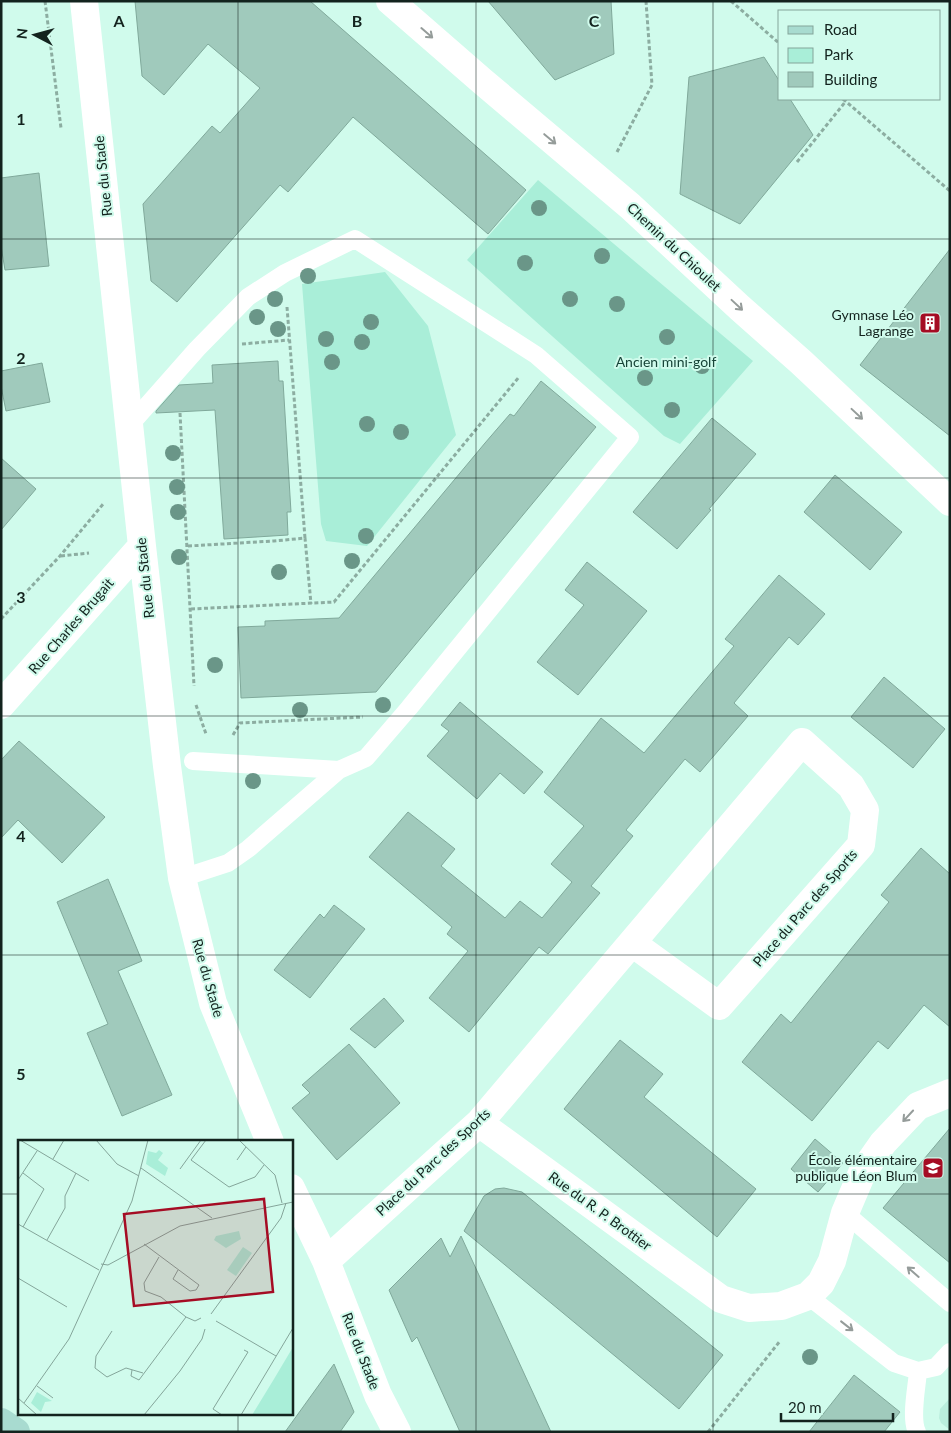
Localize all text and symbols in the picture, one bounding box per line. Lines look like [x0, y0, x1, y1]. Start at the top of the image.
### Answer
north arrow [10, 10, 60, 60]
legend [778, 10, 941, 100]
text: A [112, 11, 125, 30]
text: B [352, 11, 362, 30]
text: C [589, 11, 600, 30]
text: Road [824, 20, 857, 38]
text: N [13, 27, 31, 40]
one-way arrow [420, 28, 433, 39]
text: Park [824, 45, 854, 63]
text: Building [824, 70, 877, 88]
text: 1 [16, 109, 26, 128]
one-way arrow [544, 133, 557, 144]
street label: Rue du Stade [90, 135, 115, 217]
street label: Chemin du Chioulet [624, 199, 725, 294]
one-way arrow [731, 299, 743, 311]
place label: Gymnase Léo Lagrange [831, 306, 914, 339]
building icon: Gymnase Léo Lagrange [918, 311, 942, 335]
text: 2 [16, 348, 26, 367]
park label: Ancien mini-golf [616, 353, 716, 370]
one-way arrow [851, 408, 864, 420]
street label: Rue du Stade [132, 537, 157, 619]
street label: Rue Charles Brugait [24, 574, 117, 677]
text: 3 [16, 587, 26, 606]
text: 4 [16, 826, 26, 845]
street label: Place du Parc des Sports [749, 846, 860, 970]
street label: Rue du Stade [189, 937, 228, 1019]
text: 5 [16, 1064, 26, 1083]
street label: Place du Parc des Sports [372, 1104, 493, 1219]
one-way arrow [902, 1110, 914, 1123]
inset map [18, 1140, 292, 1416]
place label: École élémentaire publique Léon Blum [795, 1151, 917, 1184]
school or university icon: École élémentaire publique Léon Blum [921, 1156, 945, 1180]
street label: Rue du R. P. Brottier [546, 1168, 655, 1254]
one-way arrow [906, 1266, 919, 1277]
street label: Rue du Stade [339, 1310, 384, 1392]
one-way arrow [840, 1321, 854, 1331]
scale bar [781, 1390, 894, 1422]
text: 20 m [788, 1398, 822, 1416]

